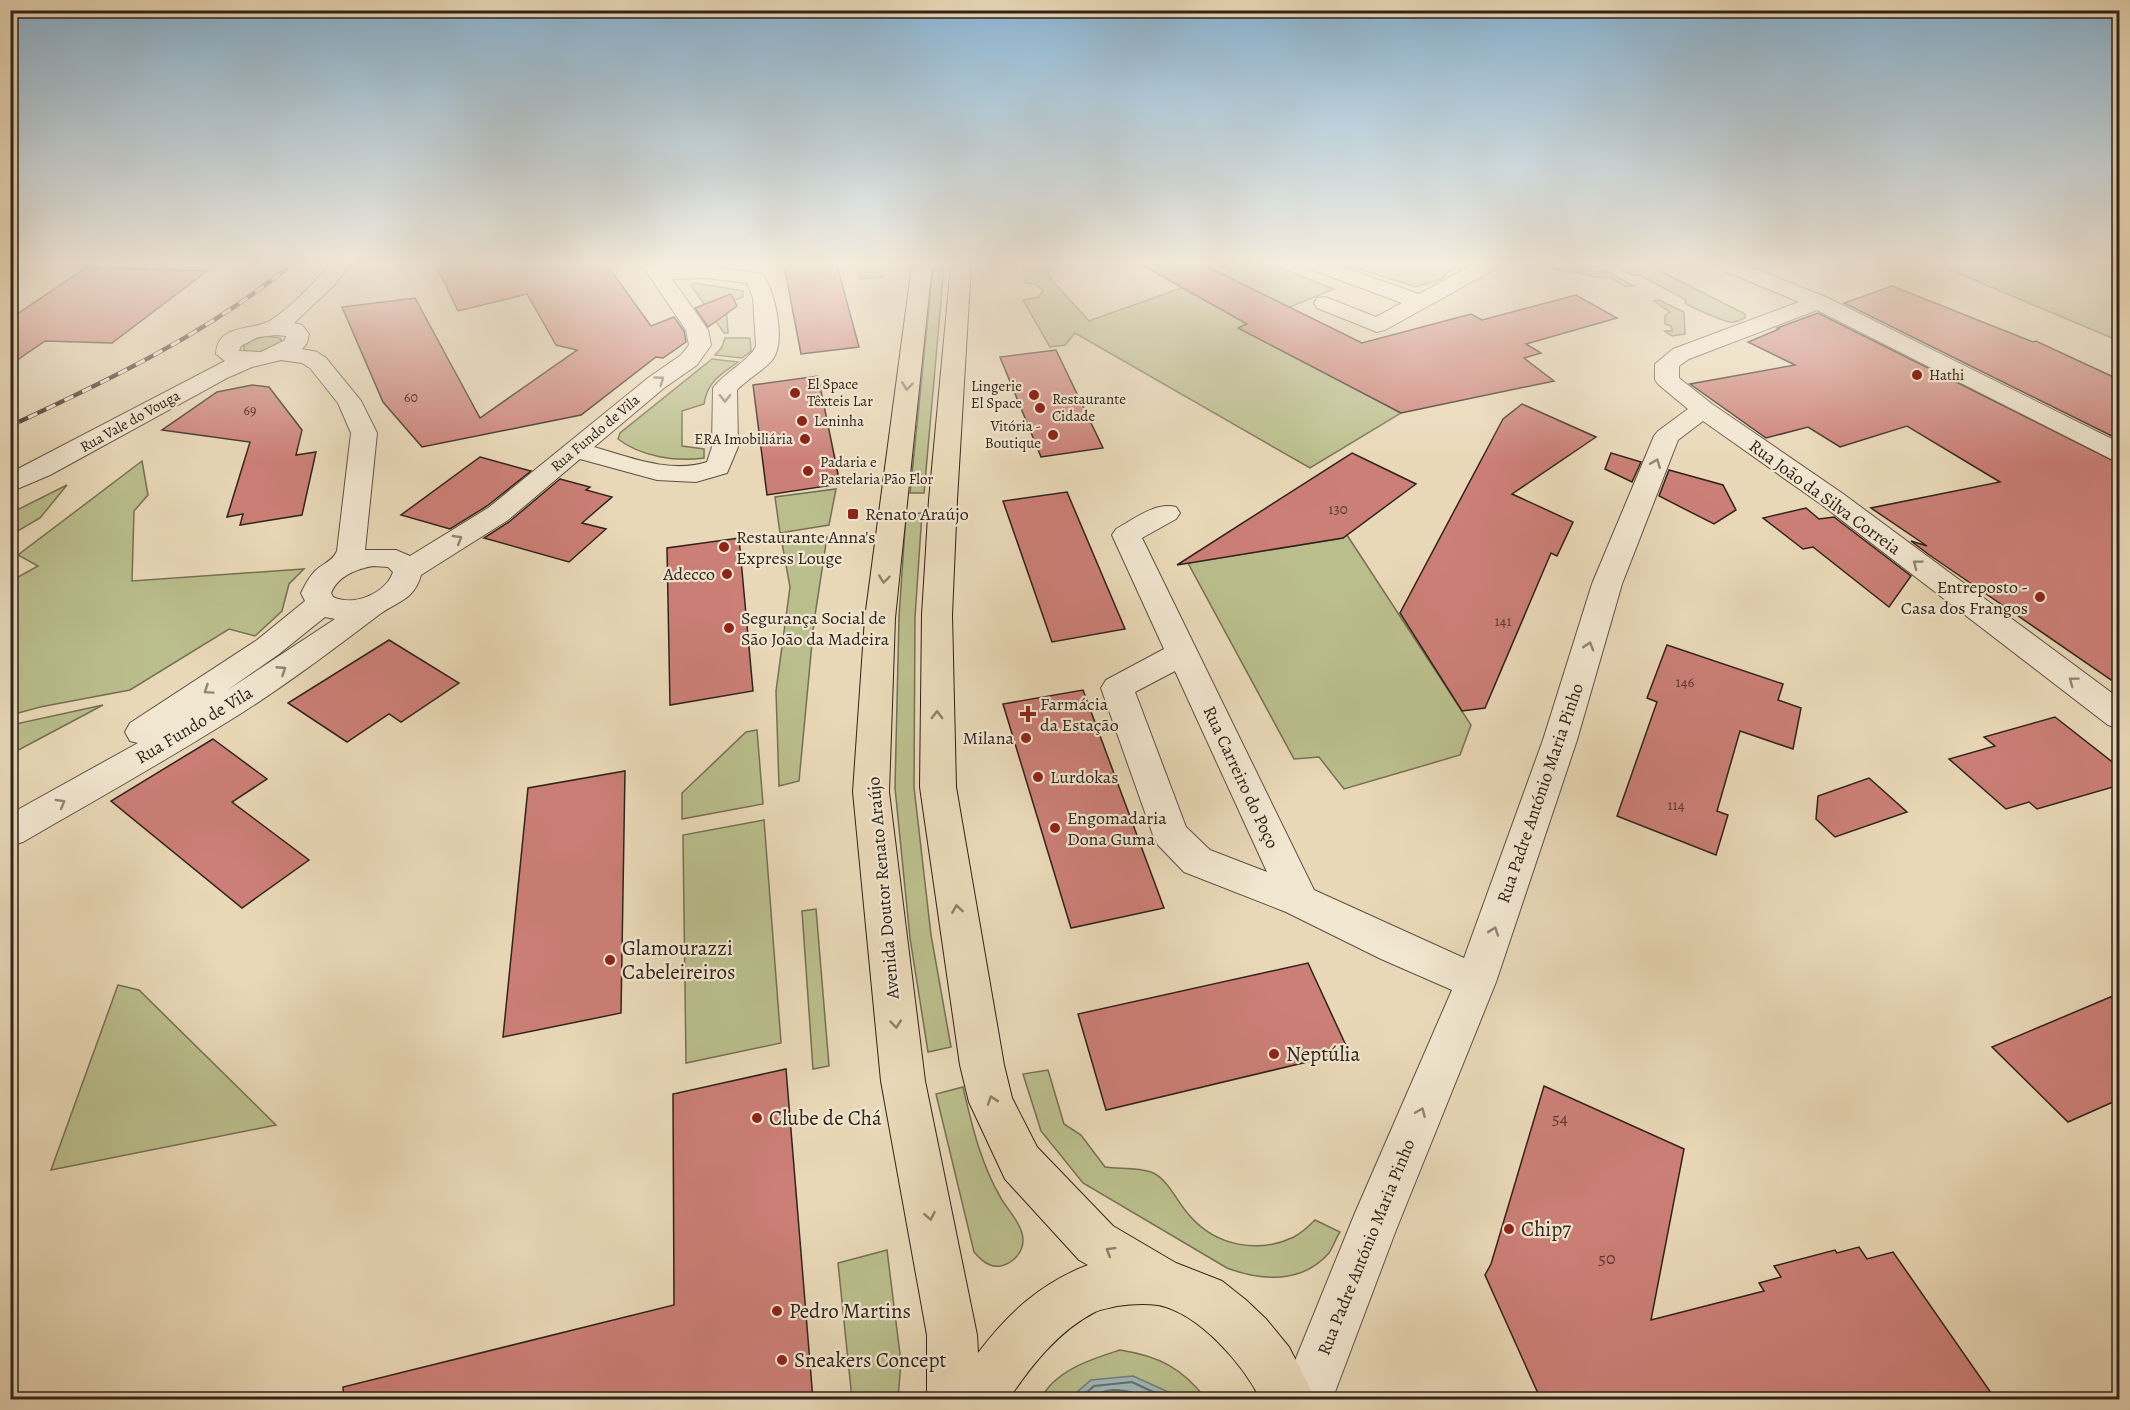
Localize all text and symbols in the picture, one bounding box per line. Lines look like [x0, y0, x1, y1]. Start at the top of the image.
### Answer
place label: Hathi [1929, 365, 1964, 385]
marker: Hathi [1910, 368, 1924, 382]
place label: El Space Têxteis Lar [807, 374, 873, 411]
one-way arrow [654, 376, 665, 387]
place label: Lingerie El Space [971, 376, 1022, 413]
one-way arrow [901, 381, 914, 390]
street label: Rua Vale do Vouga [76, 385, 184, 457]
marker: El Space Têxteis Lar [788, 386, 802, 400]
house number: 60 [404, 388, 418, 407]
marker: Lingerie El Space [1027, 388, 1041, 402]
place label: Restaurante Cidade [1052, 389, 1126, 426]
street label: Rua Fundo de Vila [546, 390, 644, 476]
one-way arrow [719, 393, 732, 402]
house number: 69 [244, 401, 256, 420]
marker: Restaurante Cidade [1033, 401, 1047, 415]
place label: Leninha [814, 411, 864, 431]
marker: Leninha [795, 414, 809, 428]
place label: Vitória - Boutique [985, 416, 1041, 453]
marker: Vitória - Boutique [1046, 428, 1060, 442]
place label: ERA Imobiliária [694, 429, 793, 449]
marker: ERA Imobiliária [798, 432, 812, 446]
street label: Rua João da Silva Correia [1744, 434, 1906, 561]
place label: Padaria e Pastelaria Pão Flor [820, 452, 933, 489]
one-way arrow [1649, 459, 1661, 470]
marker: Padaria e Pastelaria Pão Flor [801, 464, 815, 478]
house number: 130 [1328, 499, 1348, 519]
place label: Renato Araújo [865, 502, 969, 526]
marker: Renato Araújo [846, 507, 860, 521]
place label: Restaurante Anna's Express Louge [736, 525, 876, 570]
one-way arrow [452, 535, 462, 547]
marker: Restaurante Anna's Express Louge [717, 540, 731, 554]
one-way arrow [1913, 560, 1924, 571]
place label: Adecco [662, 562, 715, 586]
marker: Adecco [720, 567, 734, 581]
one-way arrow [878, 575, 891, 584]
place label: Entreposto - Casa dos Frangos [1901, 575, 2028, 620]
marker: Entreposto - Casa dos Frangos [2033, 590, 2047, 604]
place label: Segurança Social de São João da Madeira [741, 606, 890, 651]
house number: 141 [1494, 611, 1512, 631]
marker: Segurança Social de São João da Madeira [722, 621, 736, 635]
one-way arrow [1582, 641, 1594, 652]
one-way arrow [276, 667, 287, 678]
house number: 146 [1676, 672, 1694, 692]
one-way arrow [2068, 678, 2079, 689]
street label: Rua Fundo de Vila [131, 680, 258, 769]
street label: Rua Padre António Maria Pinho [1491, 680, 1589, 906]
one-way arrow [203, 683, 214, 694]
place label: Farmácia da Estação [1040, 692, 1119, 737]
street label: Rua Carreiro do Poço [1198, 702, 1285, 852]
marker: Farmácia da Estação [1021, 707, 1035, 721]
one-way arrow [931, 711, 943, 720]
place label: Milana [963, 726, 1015, 750]
marker: Milana [1019, 731, 1033, 745]
place label: Lurdokas [1050, 765, 1118, 789]
marker: Lurdokas [1031, 770, 1045, 784]
street label: Avenida Doutor Renato Araújo [861, 776, 905, 1001]
house number: 114 [1667, 795, 1685, 815]
one-way arrow [55, 799, 66, 811]
place label: Engomadaria Dona Guma [1067, 806, 1167, 851]
marker: Engomadaria Dona Guma [1048, 821, 1062, 835]
one-way arrow [952, 904, 964, 913]
one-way arrow [1486, 926, 1499, 937]
place label: Glamourazzi Cabeleireiros [622, 934, 735, 986]
marker: Glamourazzi Cabeleireiros [603, 953, 617, 967]
one-way arrow [890, 1020, 902, 1029]
place label: Neptúlia [1286, 1040, 1361, 1068]
marker: Neptúlia [1267, 1047, 1281, 1061]
one-way arrow [986, 1095, 999, 1106]
place label: Clube de Chá [769, 1104, 882, 1132]
house number: 54 [1552, 1106, 1568, 1130]
one-way arrow [1414, 1107, 1426, 1118]
marker: Clube de Chá [750, 1111, 764, 1125]
street label: Rua Padre António Maria Pinho [1312, 1135, 1420, 1359]
one-way arrow [923, 1211, 936, 1221]
place label: Chip7 [1521, 1215, 1571, 1243]
marker: Chip7 [1502, 1222, 1516, 1236]
house number: 50 [1598, 1246, 1616, 1270]
one-way arrow [1106, 1247, 1116, 1258]
place label: Pedro Martins [789, 1297, 911, 1325]
marker: Pedro Martins [770, 1304, 784, 1318]
place label: Sneakers Concept [794, 1346, 946, 1374]
marker: Sneakers Concept [775, 1353, 789, 1367]

